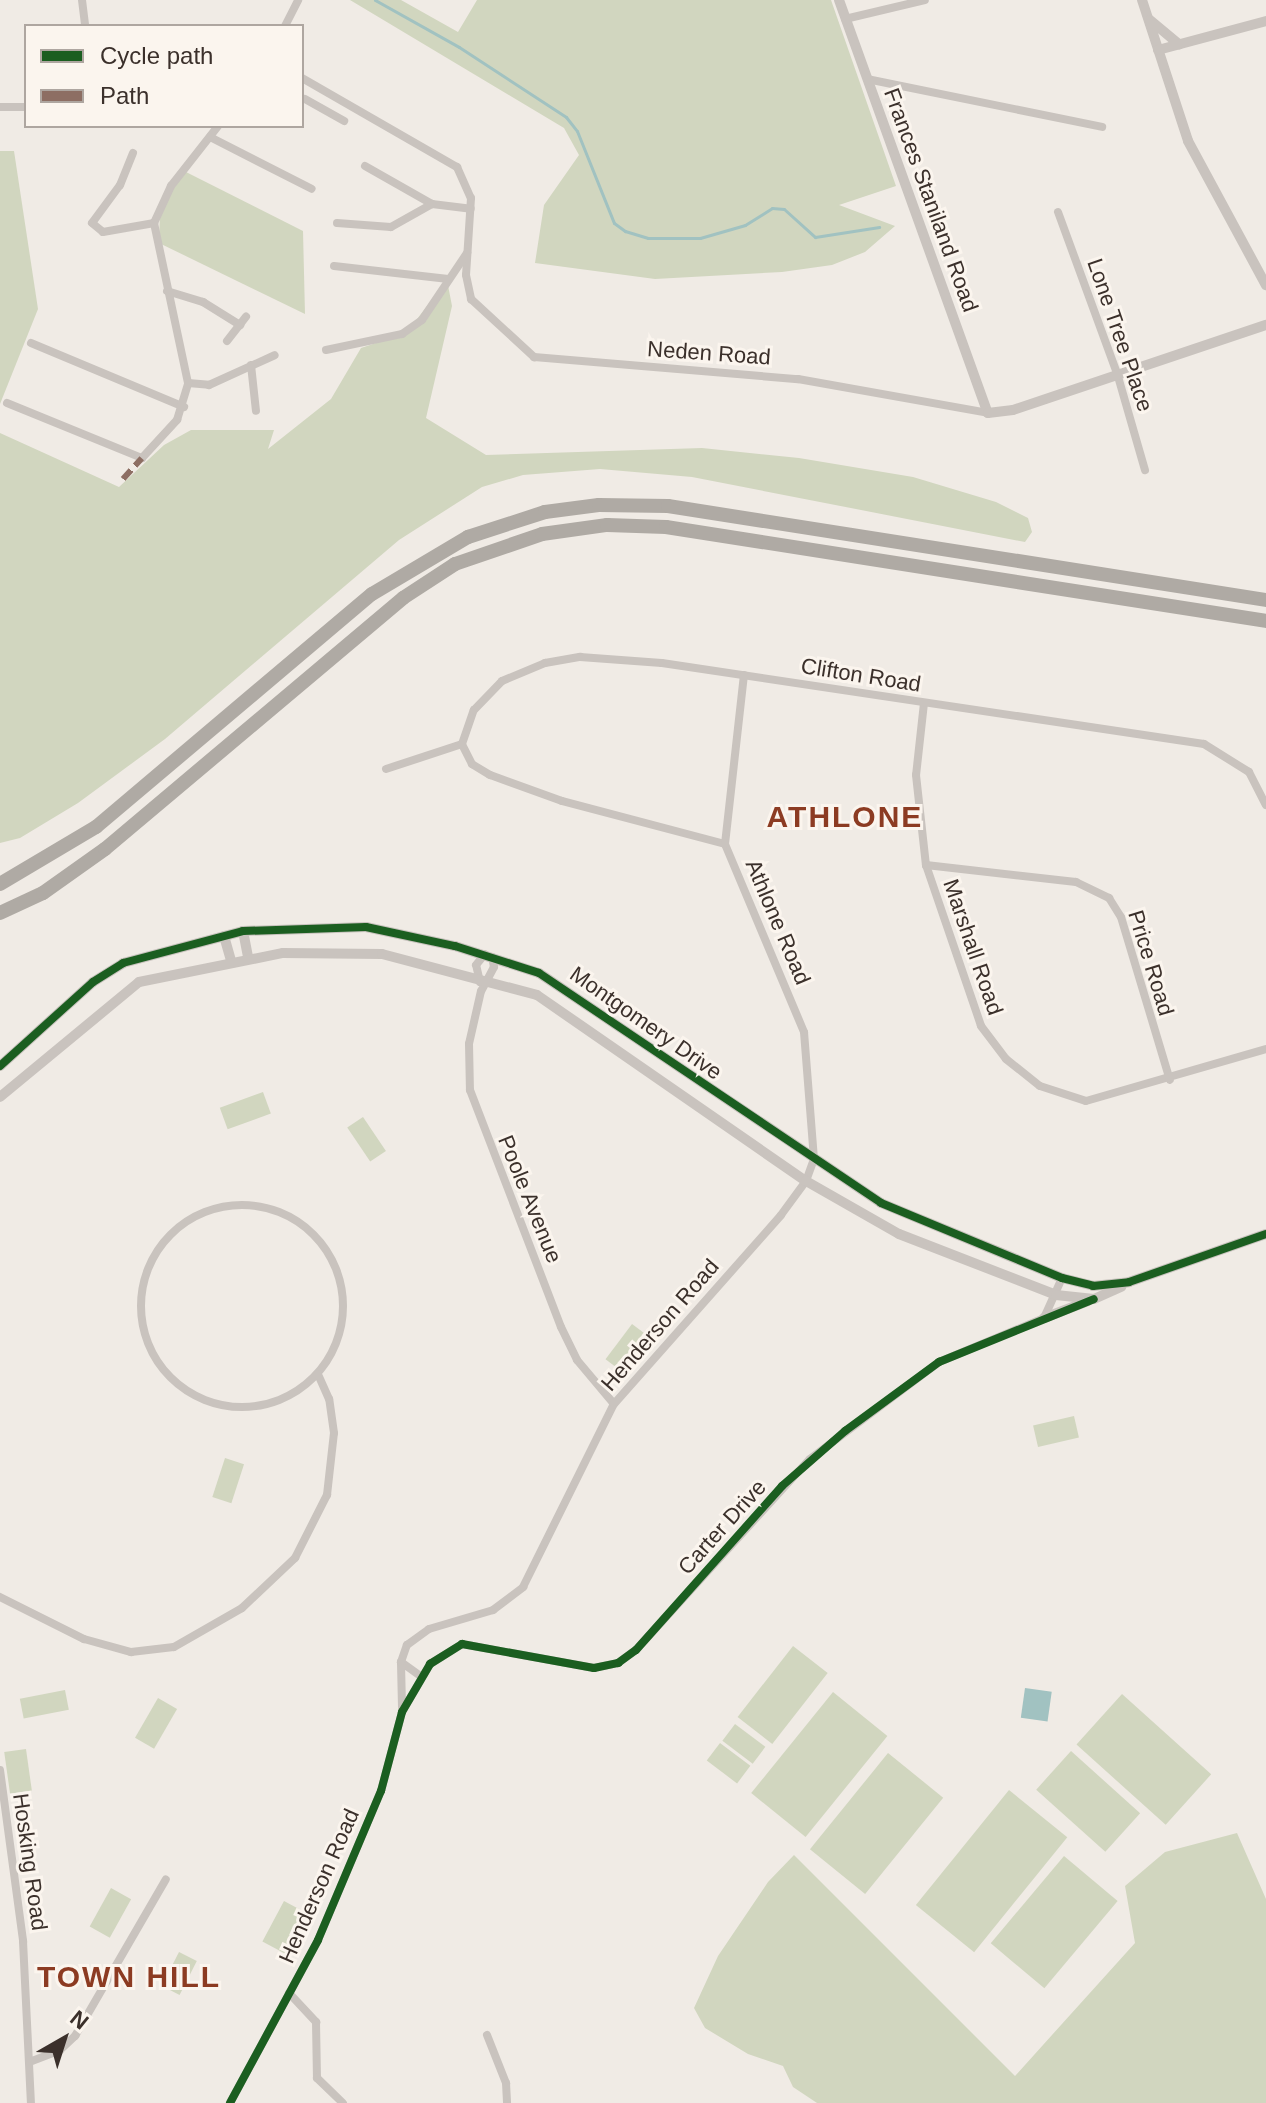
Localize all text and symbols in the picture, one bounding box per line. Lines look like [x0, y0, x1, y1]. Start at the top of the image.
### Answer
legend [24, 24, 304, 128]
text: Cycle path [100, 42, 213, 69]
text: Path [100, 82, 149, 109]
street label: Frances Staniland Road [878, 85, 984, 315]
street label: Lone Tree Place [1081, 255, 1159, 415]
street label: Neden Road [646, 336, 772, 370]
street label: Clifton Road [799, 652, 923, 698]
district label: ATHLONE [767, 799, 923, 835]
street label: Athlone Road [740, 855, 816, 989]
street label: Marshall Road [937, 876, 1009, 1018]
street label: Price Road [1122, 907, 1180, 1019]
street label: Montgomery Drive [565, 961, 727, 1085]
street label: Poole Avenue [492, 1131, 568, 1267]
street label: Henderson Road [595, 1254, 725, 1396]
street label: Carter Drive [673, 1474, 771, 1580]
street label: Hosking Road [7, 1792, 53, 1932]
street label: Henderson Road [273, 1805, 365, 1967]
district label: TOWN HILL [37, 1959, 221, 1995]
north arrow [24, 1999, 104, 2079]
text: N [65, 2005, 93, 2035]

